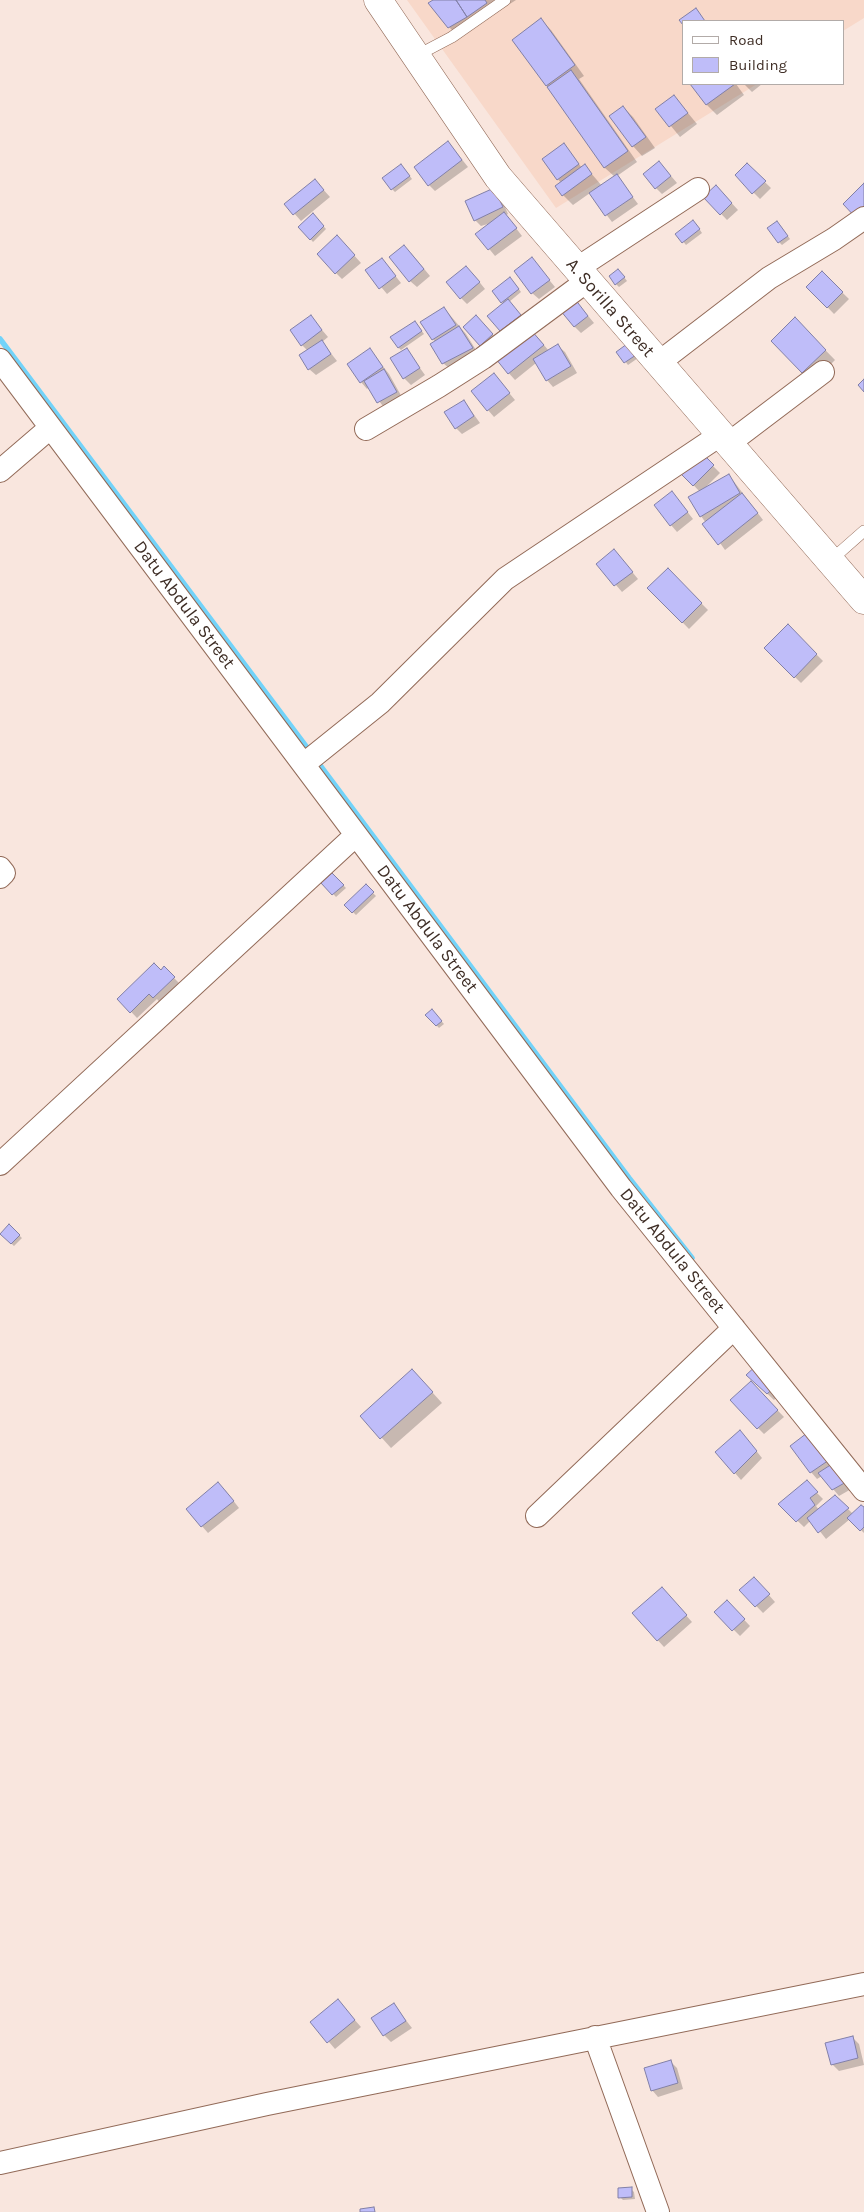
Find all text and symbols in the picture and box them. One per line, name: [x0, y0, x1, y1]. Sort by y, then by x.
legend: [682, 20, 844, 85]
text: Road: [729, 31, 764, 49]
text: Building: [729, 56, 787, 74]
street label: A. Sorilla Street: [561, 254, 659, 362]
street label: Datu Abdula Street: [129, 537, 239, 673]
street label: Datu Abdula Street: [372, 861, 482, 997]
street label: Datu Abdula Street: [615, 1184, 729, 1318]

